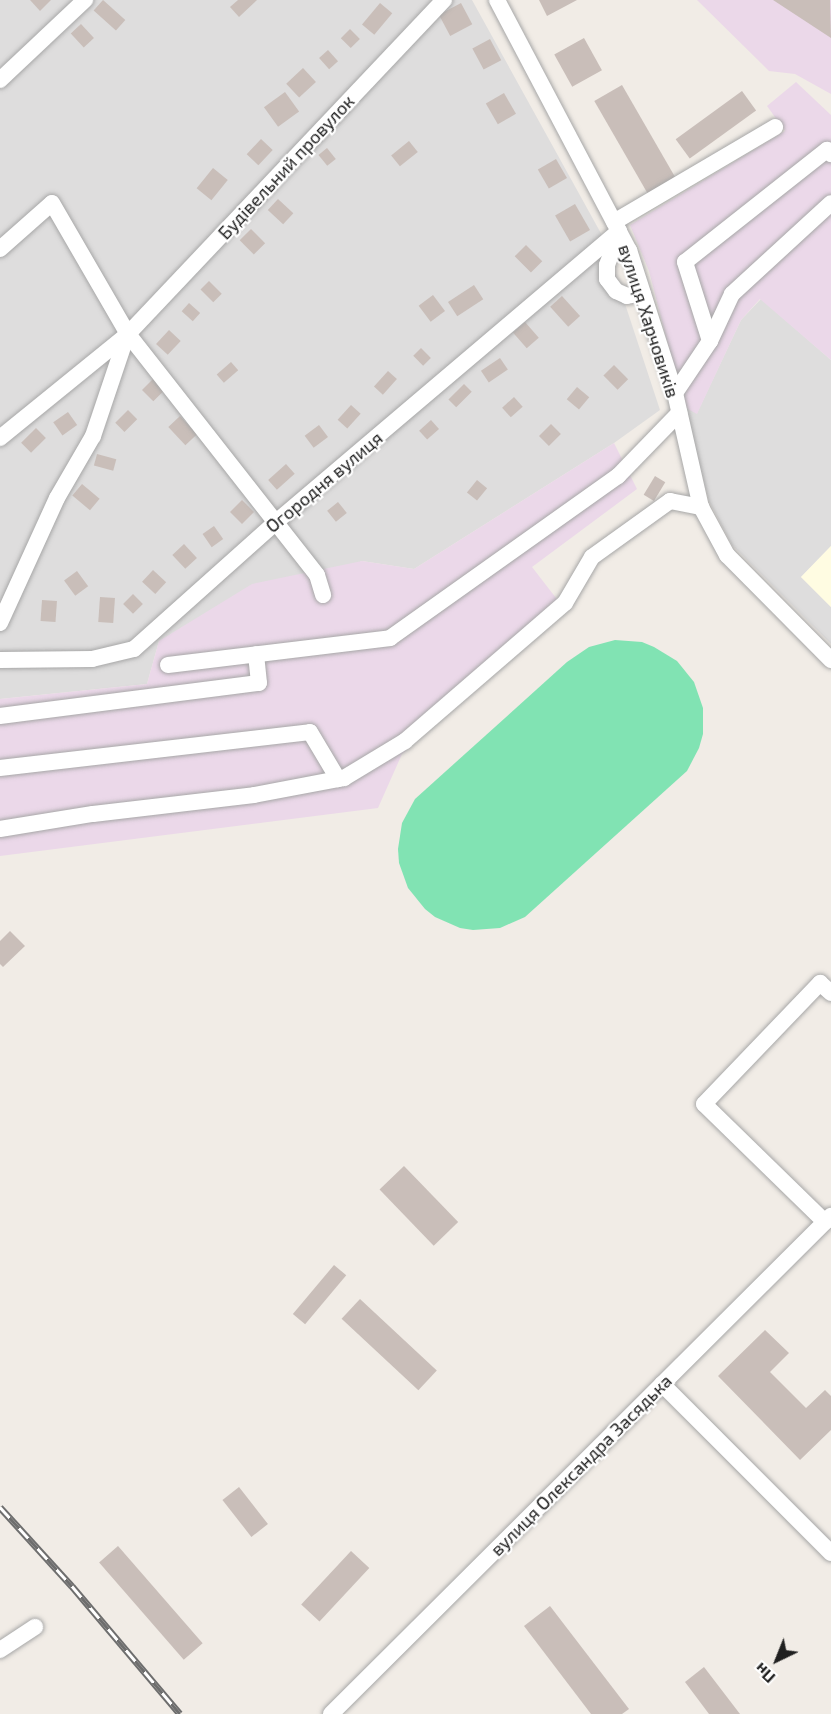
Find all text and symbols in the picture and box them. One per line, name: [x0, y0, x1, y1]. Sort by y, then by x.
street label: Будівельний провулок: [214, 90, 358, 244]
street label: вулиця Харчовиків: [614, 242, 684, 400]
street label: Огородня вулиця: [261, 427, 387, 537]
street label: вулиця Олександра Засядька: [486, 1370, 676, 1560]
north arrow: [747, 1630, 807, 1690]
text: Пн: [750, 1659, 778, 1688]

